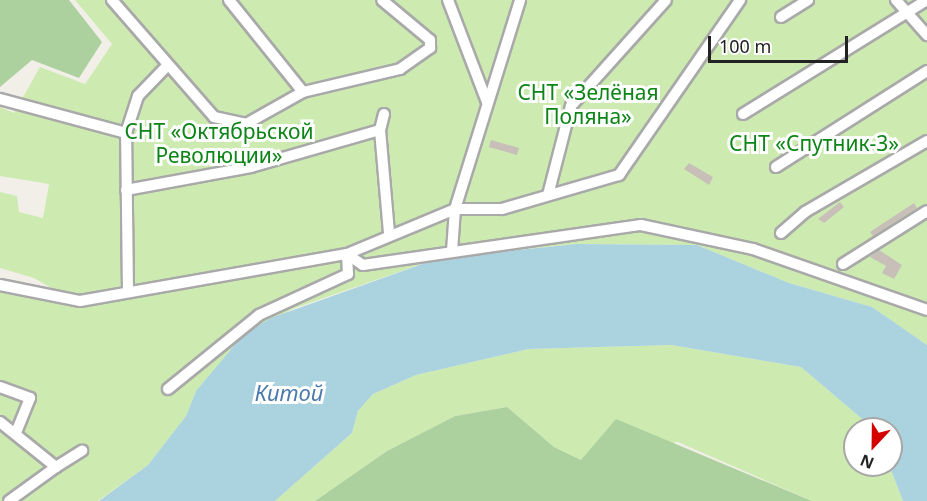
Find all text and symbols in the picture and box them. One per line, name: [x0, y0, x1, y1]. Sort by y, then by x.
scale bar: [711, 24, 850, 62]
text: 100 m: [719, 34, 771, 58]
park label: СНТ «Зелёная Поляна»: [517, 79, 659, 129]
park label: СНТ «Октябрьской Революции»: [124, 118, 314, 168]
park label: СНТ «Спутник-3»: [729, 130, 899, 156]
water label: Китой: [255, 380, 323, 406]
north arrow: [843, 417, 903, 477]
text: N: [857, 449, 877, 474]

